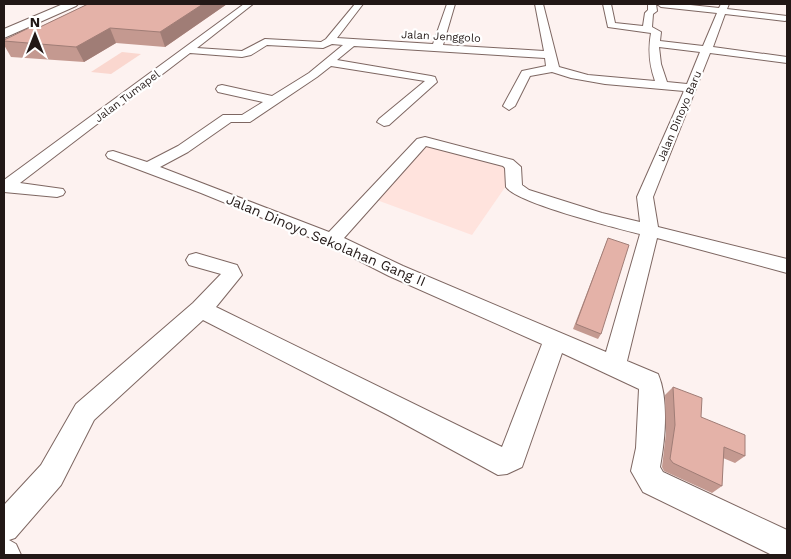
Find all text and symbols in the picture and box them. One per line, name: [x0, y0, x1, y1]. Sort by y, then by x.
north arrow: [10, 10, 60, 60]
text: N: [30, 14, 40, 30]
street label: Jalan Jenggolo: [401, 28, 481, 45]
street label: Jalan Tumapel: [92, 67, 163, 125]
street label: Jalan Dinoyo Baru: [654, 69, 704, 163]
street label: Jalan Dinoyo Sekolahan Gang II: [224, 191, 428, 289]

